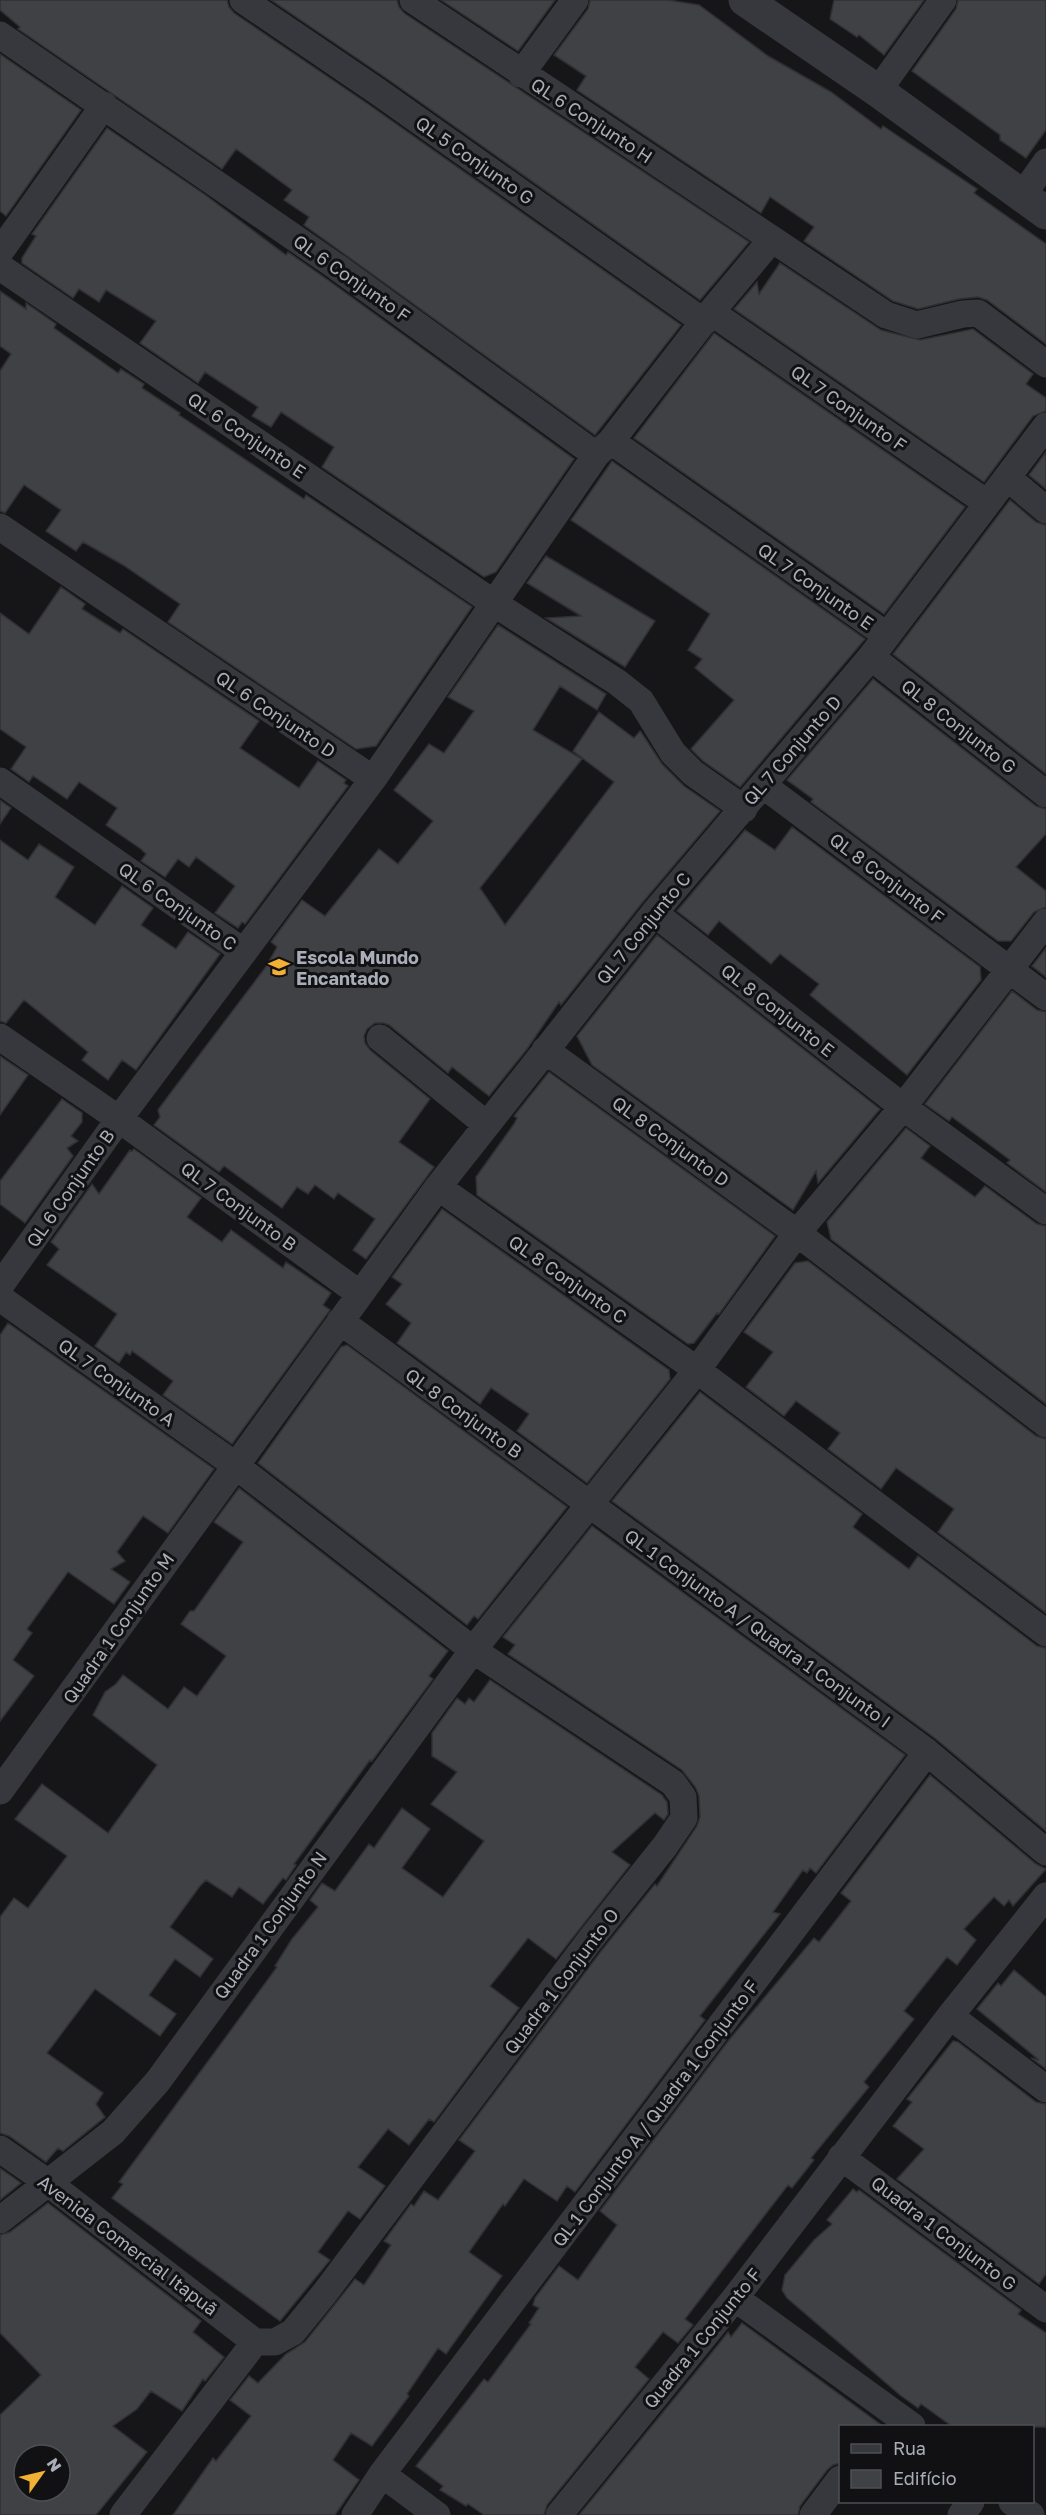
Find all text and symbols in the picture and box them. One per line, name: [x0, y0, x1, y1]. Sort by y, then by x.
street label: QL 6 Conjunto H: [527, 73, 657, 167]
street label: QL 5 Conjunto G: [412, 111, 538, 209]
street label: QL 6 Conjunto F: [289, 230, 415, 326]
street label: QL 7 Conjunto F: [787, 360, 911, 456]
street label: QL 6 Conjunto E: [184, 387, 310, 483]
street label: QL 7 Conjunto E: [754, 538, 878, 634]
street label: QL 6 Conjunto D: [212, 666, 340, 762]
street label: QL 8 Conjunto G: [897, 674, 1021, 778]
street label: QL 7 Conjunto D: [738, 691, 846, 809]
street label: QL 8 Conjunto F: [825, 828, 949, 928]
street label: QL 6 Conjunto C: [115, 857, 241, 955]
street label: QL 7 Conjunto C: [591, 868, 695, 988]
place label: Escola Mundo Encantado: [296, 946, 419, 989]
school or university icon: Escola Mundo Encantado: [267, 955, 291, 979]
street label: QL 8 Conjunto E: [717, 959, 839, 1061]
street label: QL 8 Conjunto D: [608, 1091, 734, 1191]
street label: QL 6 Conjunto B: [21, 1125, 119, 1251]
street label: QL 7 Conjunto B: [177, 1157, 301, 1255]
street label: QL 8 Conjunto C: [505, 1230, 631, 1328]
street label: QL 7 Conjunto A: [54, 1334, 180, 1430]
street label: QL 8 Conjunto B: [401, 1363, 527, 1463]
street label: QL 1 Conjunto A / Quadra 1 Conjunto I: [621, 1524, 895, 1732]
street label: Quadra 1 Conjunto M: [58, 1548, 178, 1708]
street label: Quadra 1 Conjunto N: [209, 1847, 331, 2003]
street label: Quadra 1 Conjunto O: [499, 1904, 623, 2058]
street label: QL 1 Conjunto A / Quadra 1 Conjunto F: [547, 1975, 763, 2251]
street label: Avenida Comercial Itapuã: [34, 2170, 222, 2320]
street label: Quadra 1 Conjunto G: [867, 2171, 1021, 2295]
street label: Quadra 1 Conjunto F: [639, 2263, 765, 2413]
legend: [839, 2425, 1034, 2503]
text: Rua: [893, 2437, 926, 2459]
north arrow: [12, 2443, 72, 2503]
text: N: [43, 2454, 66, 2475]
text: Edifício: [893, 2467, 957, 2489]

